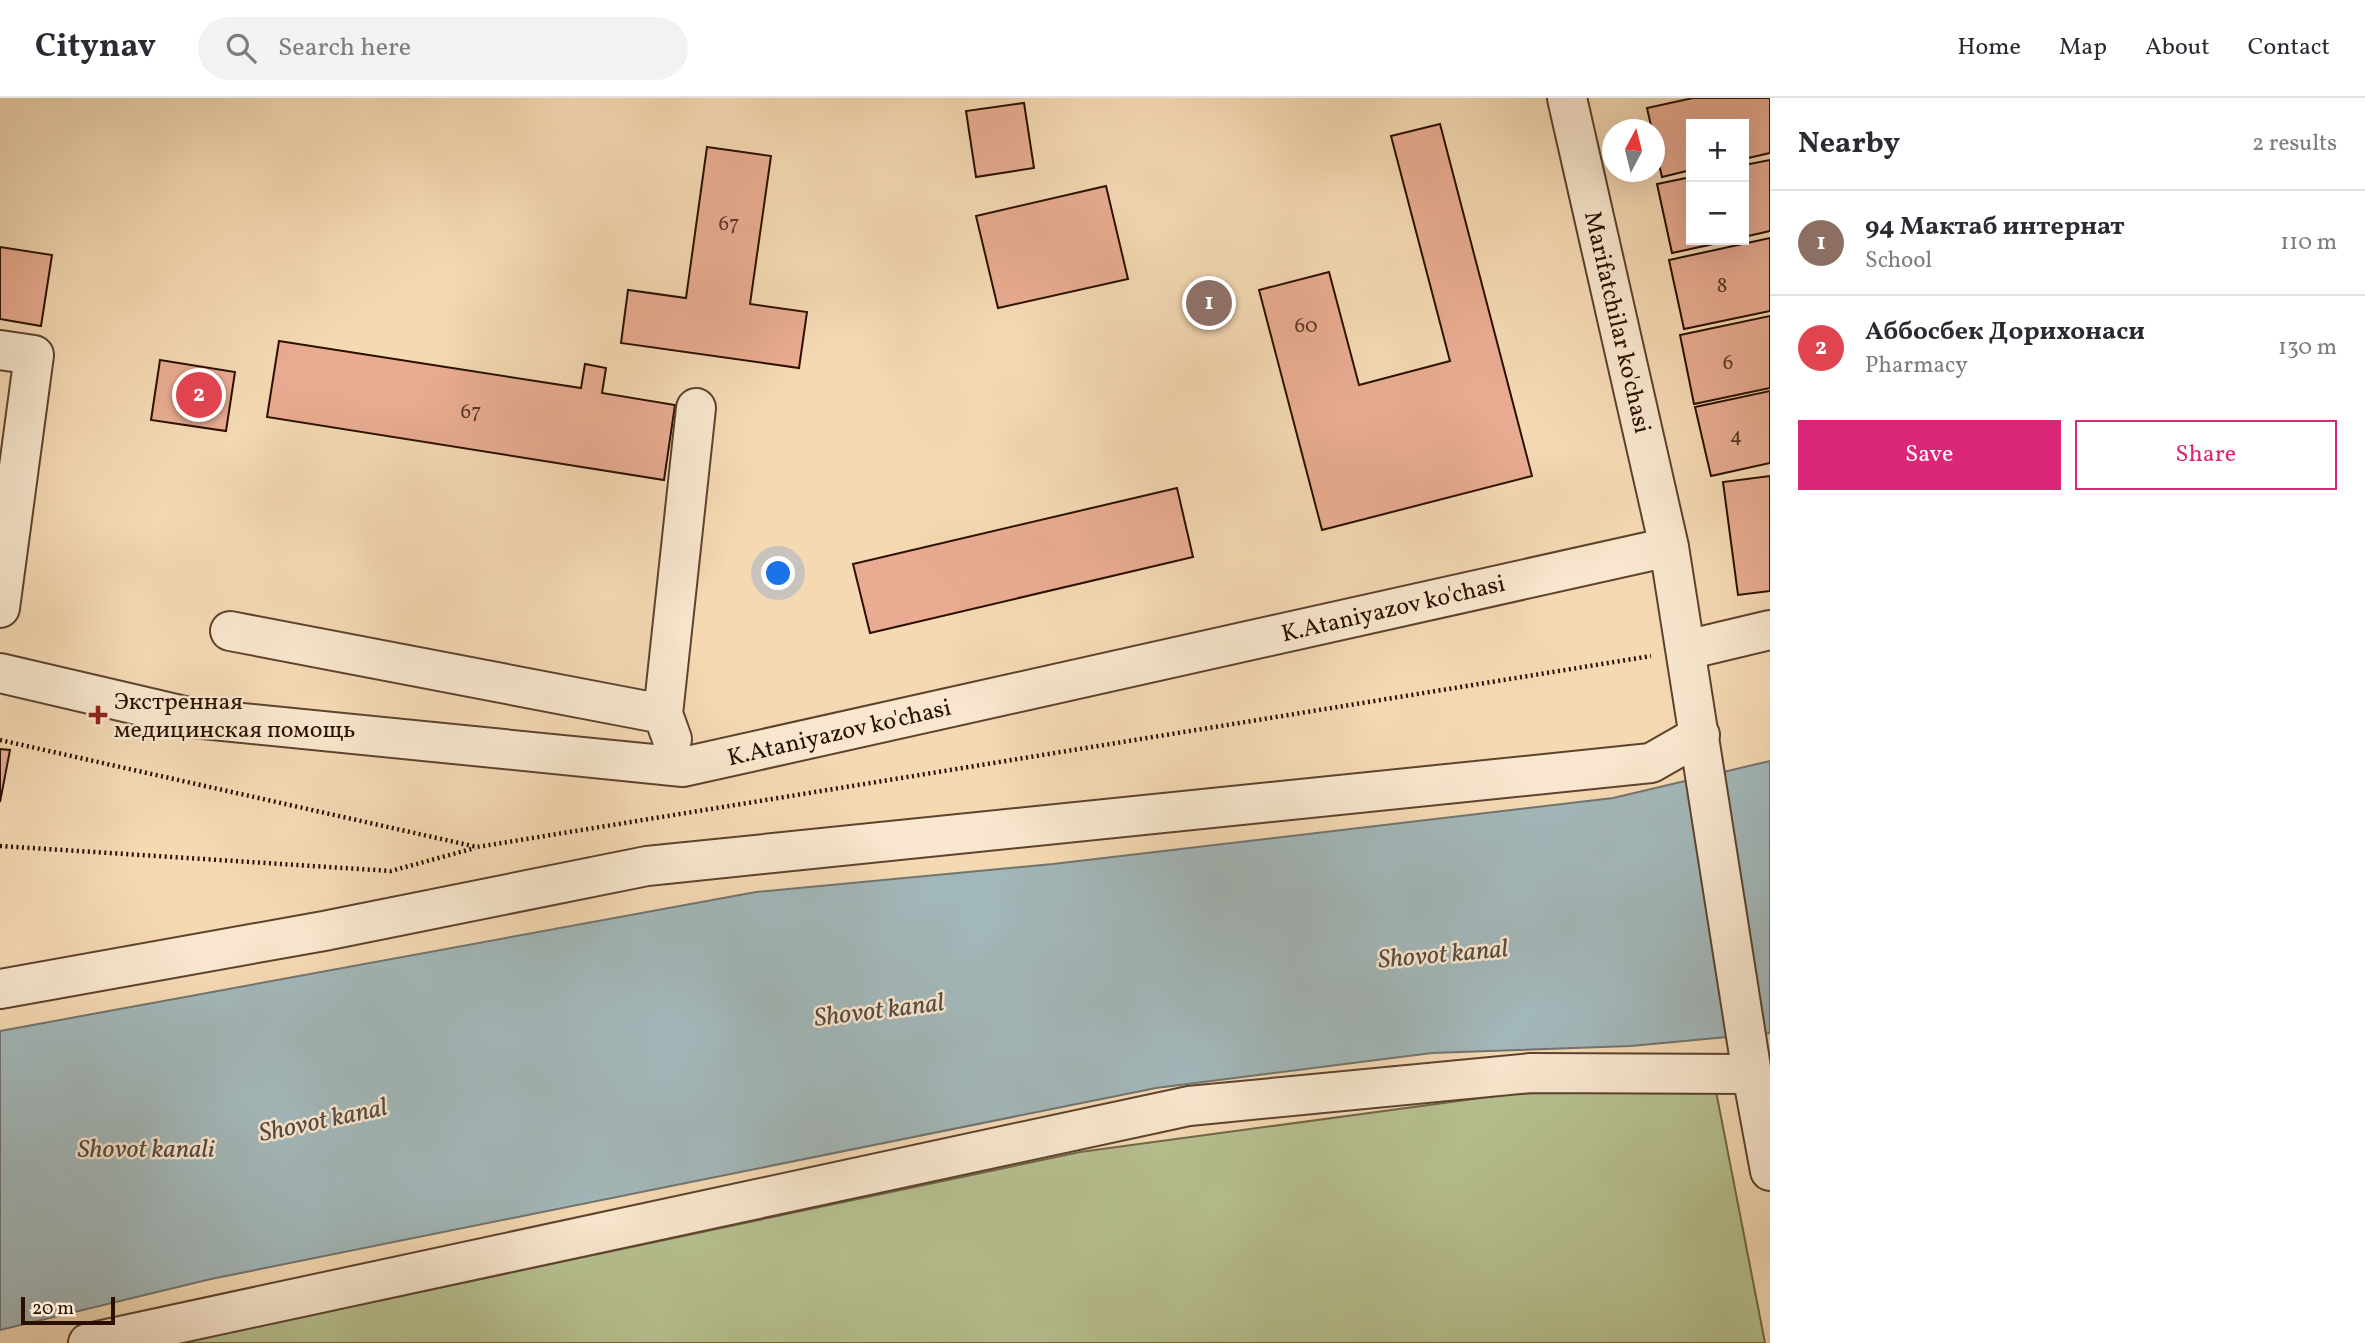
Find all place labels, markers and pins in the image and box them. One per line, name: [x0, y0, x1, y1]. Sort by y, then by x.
pin: 1: [1186, 277, 1232, 329]
pin: 2: [176, 369, 222, 421]
place label: Экстренная медицинская помощь: [114, 686, 355, 748]
marker: Экстренная медицинская помощь: [88, 705, 108, 725]

